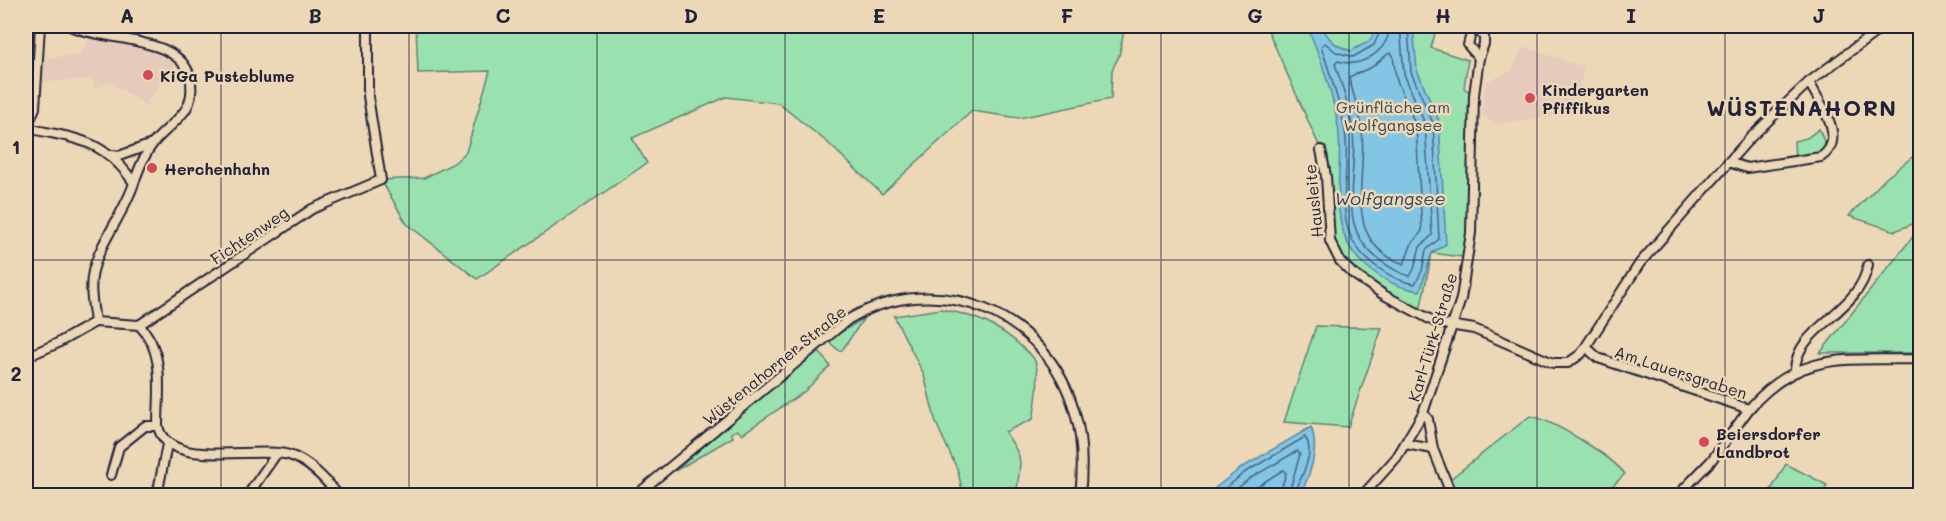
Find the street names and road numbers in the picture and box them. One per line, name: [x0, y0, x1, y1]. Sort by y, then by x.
street label: Hausleite: [1299, 163, 1327, 239]
street label: Fichtenweg: [206, 201, 292, 269]
street label: Karl-Türk-Straße: [1402, 270, 1462, 404]
street label: Wüstenahorner Straße: [698, 301, 850, 429]
street label: Am Lauersgraben: [1612, 341, 1750, 403]

